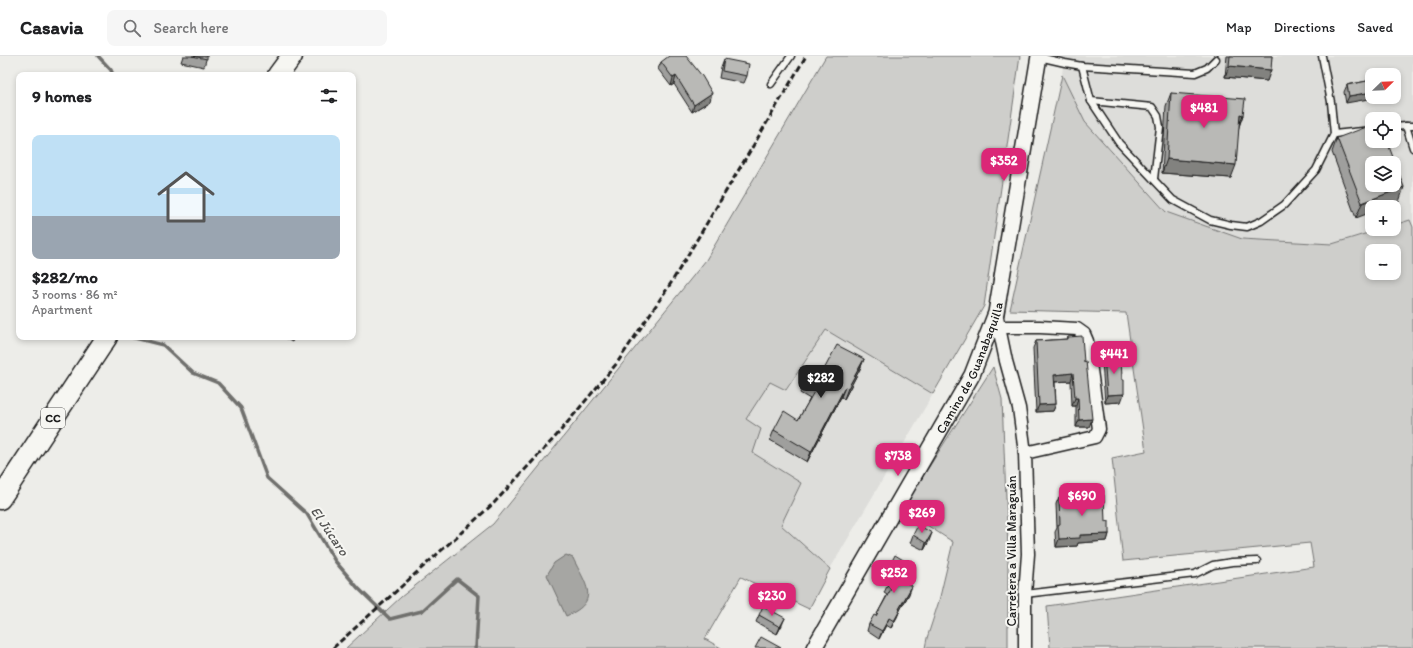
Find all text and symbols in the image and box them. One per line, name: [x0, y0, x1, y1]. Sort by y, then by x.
search box: [107, 10, 387, 46]
text: Casavia: [20, 16, 83, 39]
icon: search: [121, 17, 143, 39]
text: Search here: [153, 19, 229, 37]
text: Map: [1226, 19, 1252, 36]
text: Directions: [1274, 19, 1335, 36]
text: Saved: [1357, 19, 1393, 36]
north arrow: [1365, 68, 1401, 104]
map controls: [1365, 68, 1401, 280]
icon: filters: [318, 85, 340, 107]
text: 9 homes: [32, 86, 92, 106]
pin: $481: [1180, 95, 1228, 129]
text: $481: [1190, 100, 1218, 115]
button: locate: [1365, 112, 1401, 148]
pin: $352: [980, 148, 1028, 182]
text: $352: [990, 153, 1018, 168]
button: layers: [1365, 156, 1401, 192]
icon: home: [150, 161, 222, 233]
button: +: [1365, 200, 1401, 236]
button: −: [1365, 244, 1401, 280]
text: $282/mo: [32, 267, 98, 287]
text: 3 rooms · 86 m²: [32, 287, 118, 302]
street label: Camino de Guanabaquilla: [933, 301, 1006, 436]
text: Apartment: [32, 302, 93, 317]
pin: $441: [1090, 341, 1138, 375]
text: $441: [1100, 346, 1128, 361]
pin: $282: [797, 365, 845, 399]
text: $282: [807, 370, 835, 385]
road number: CC: [41, 408, 65, 428]
pin: $738: [874, 443, 922, 477]
text: $738: [884, 448, 912, 463]
street label: Carretera a Villa Maraguán: [1004, 475, 1019, 627]
pin: $690: [1058, 483, 1106, 517]
text: $690: [1068, 488, 1096, 503]
pin: $269: [898, 500, 946, 534]
water label: El Júcaro: [307, 503, 353, 560]
text: $269: [908, 505, 936, 520]
pin: $252: [870, 560, 918, 594]
text: $252: [880, 565, 908, 580]
pin: $230: [748, 583, 796, 617]
text: $230: [758, 588, 786, 603]

